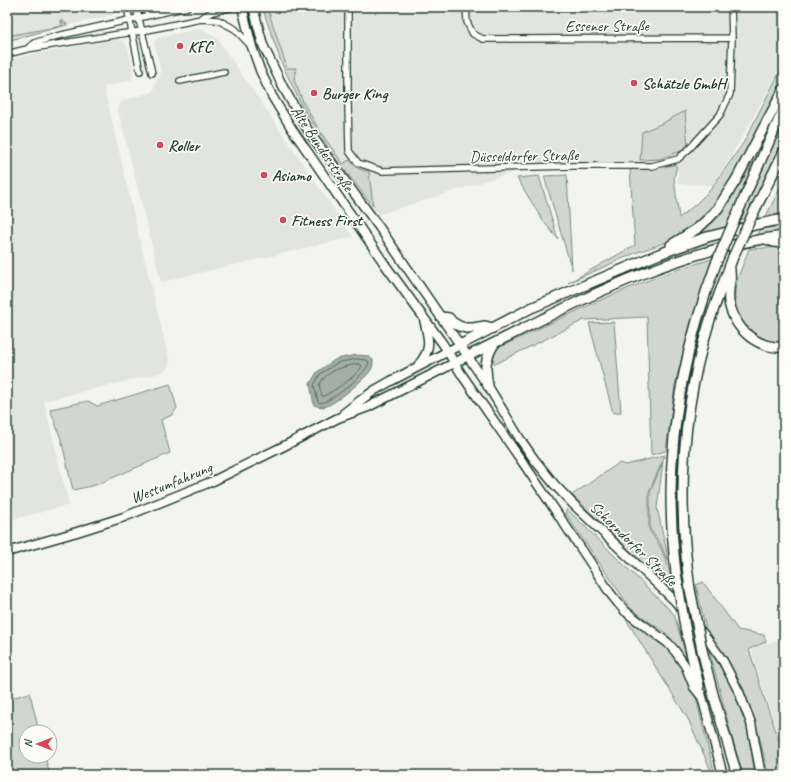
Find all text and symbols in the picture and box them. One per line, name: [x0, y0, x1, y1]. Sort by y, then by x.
street label: Essener Straße: [565, 16, 651, 36]
place label: KFC: [188, 37, 214, 57]
marker: KFC: [175, 41, 185, 51]
place label: Schätzle GmbH: [642, 74, 728, 94]
marker: Schätzle GmbH: [629, 78, 639, 88]
place label: Burger King: [322, 84, 389, 104]
marker: Burger King: [309, 88, 319, 98]
street label: Alte Bundesstraße: [286, 102, 359, 196]
place label: Roller: [168, 136, 201, 156]
marker: Roller: [155, 140, 165, 150]
street label: Düsseldorfer Straße: [470, 145, 580, 167]
place label: Asiamo: [272, 166, 312, 186]
marker: Asiamo: [259, 170, 269, 180]
place label: Fitness First: [291, 211, 364, 231]
marker: Fitness First: [278, 215, 288, 225]
street label: Westumfahrung: [128, 457, 216, 508]
street label: Schorndorfer Straße: [586, 497, 682, 592]
north arrow: [18, 724, 58, 764]
text: N: [21, 738, 35, 747]

